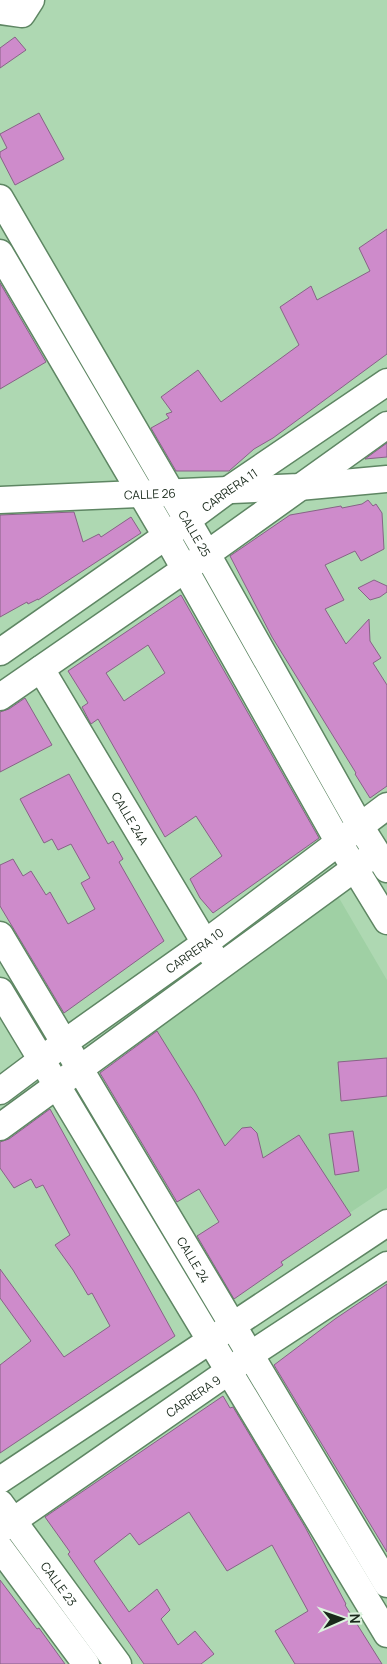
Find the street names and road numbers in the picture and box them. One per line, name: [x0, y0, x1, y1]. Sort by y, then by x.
street label: CARRERA 11: [198, 464, 261, 515]
street label: CALLE 26: [124, 484, 176, 503]
street label: CALLE 25: [175, 507, 215, 560]
street label: CALLE 24A: [108, 789, 153, 848]
street label: CARRERA 10: [162, 924, 227, 977]
street label: CALLE 24: [173, 1233, 214, 1286]
street label: CARRERA 9: [162, 1371, 224, 1421]
street label: CALLE 23: [37, 1558, 81, 1609]

